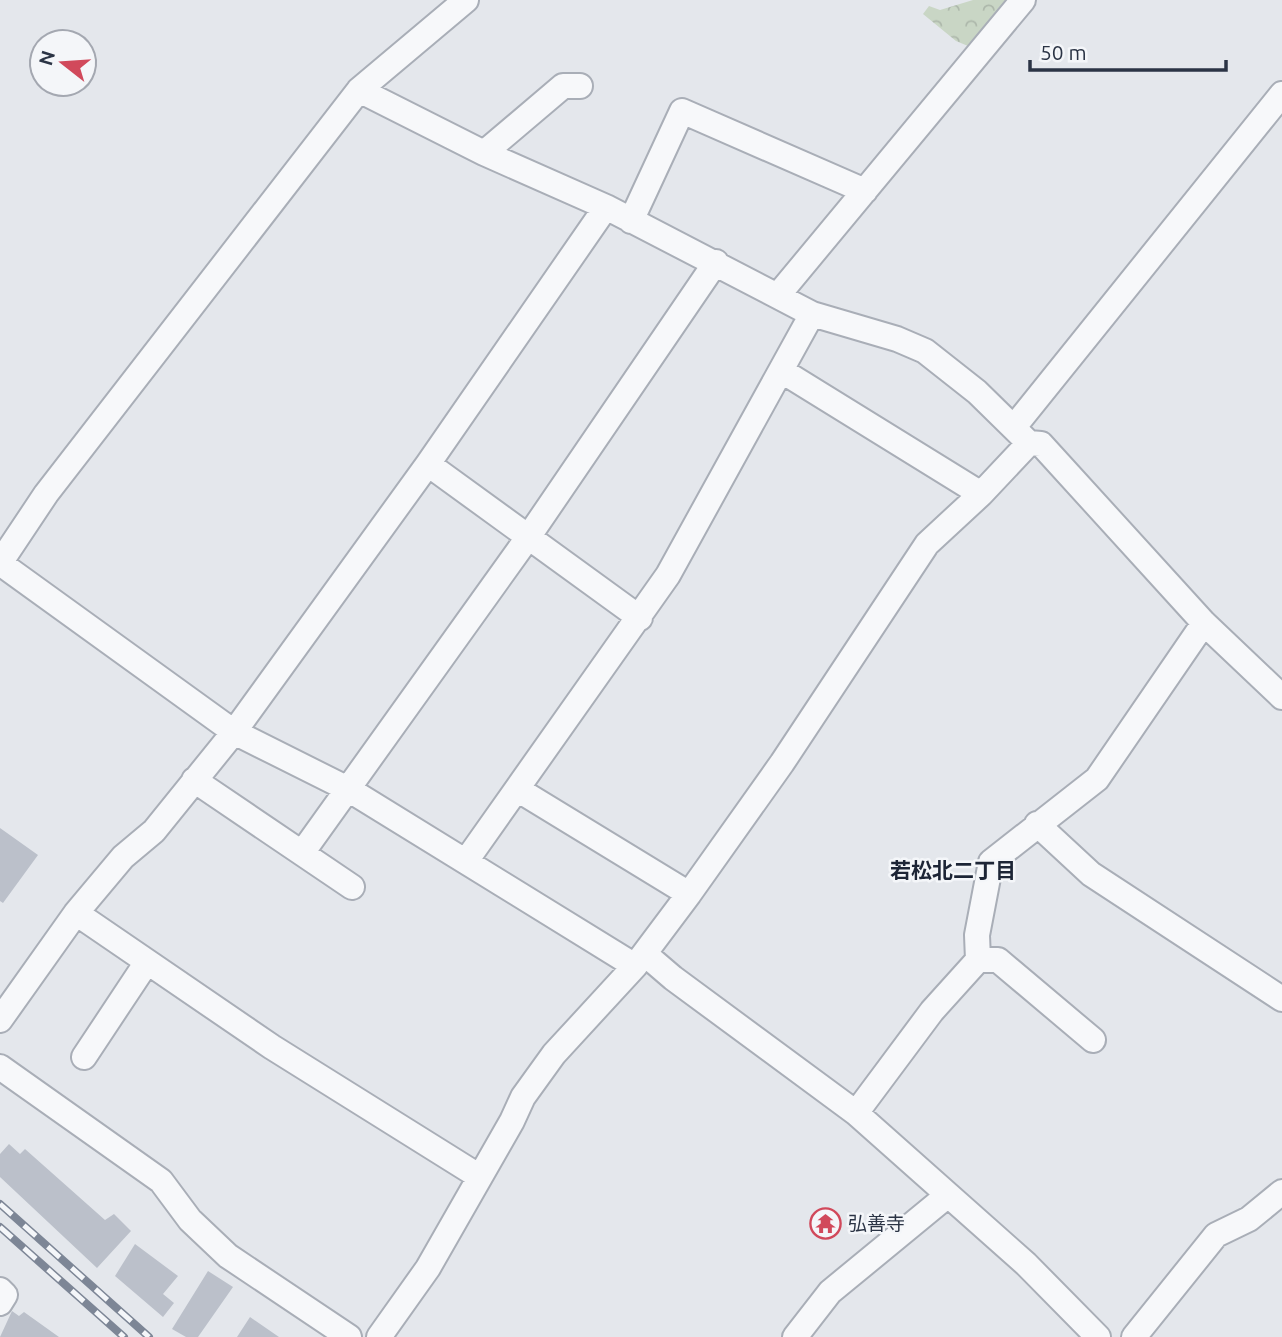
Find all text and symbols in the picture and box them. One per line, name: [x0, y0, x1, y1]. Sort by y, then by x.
north arrow: [28, 28, 98, 98]
scale bar: [1030, 28, 1226, 72]
text: 50 m: [1040, 40, 1087, 64]
text: N: [34, 48, 59, 68]
district label: 若松北二丁目: [890, 858, 1016, 882]
temple icon: 弘善寺: [808, 1206, 842, 1240]
place label: 弘善寺: [848, 1212, 905, 1234]

